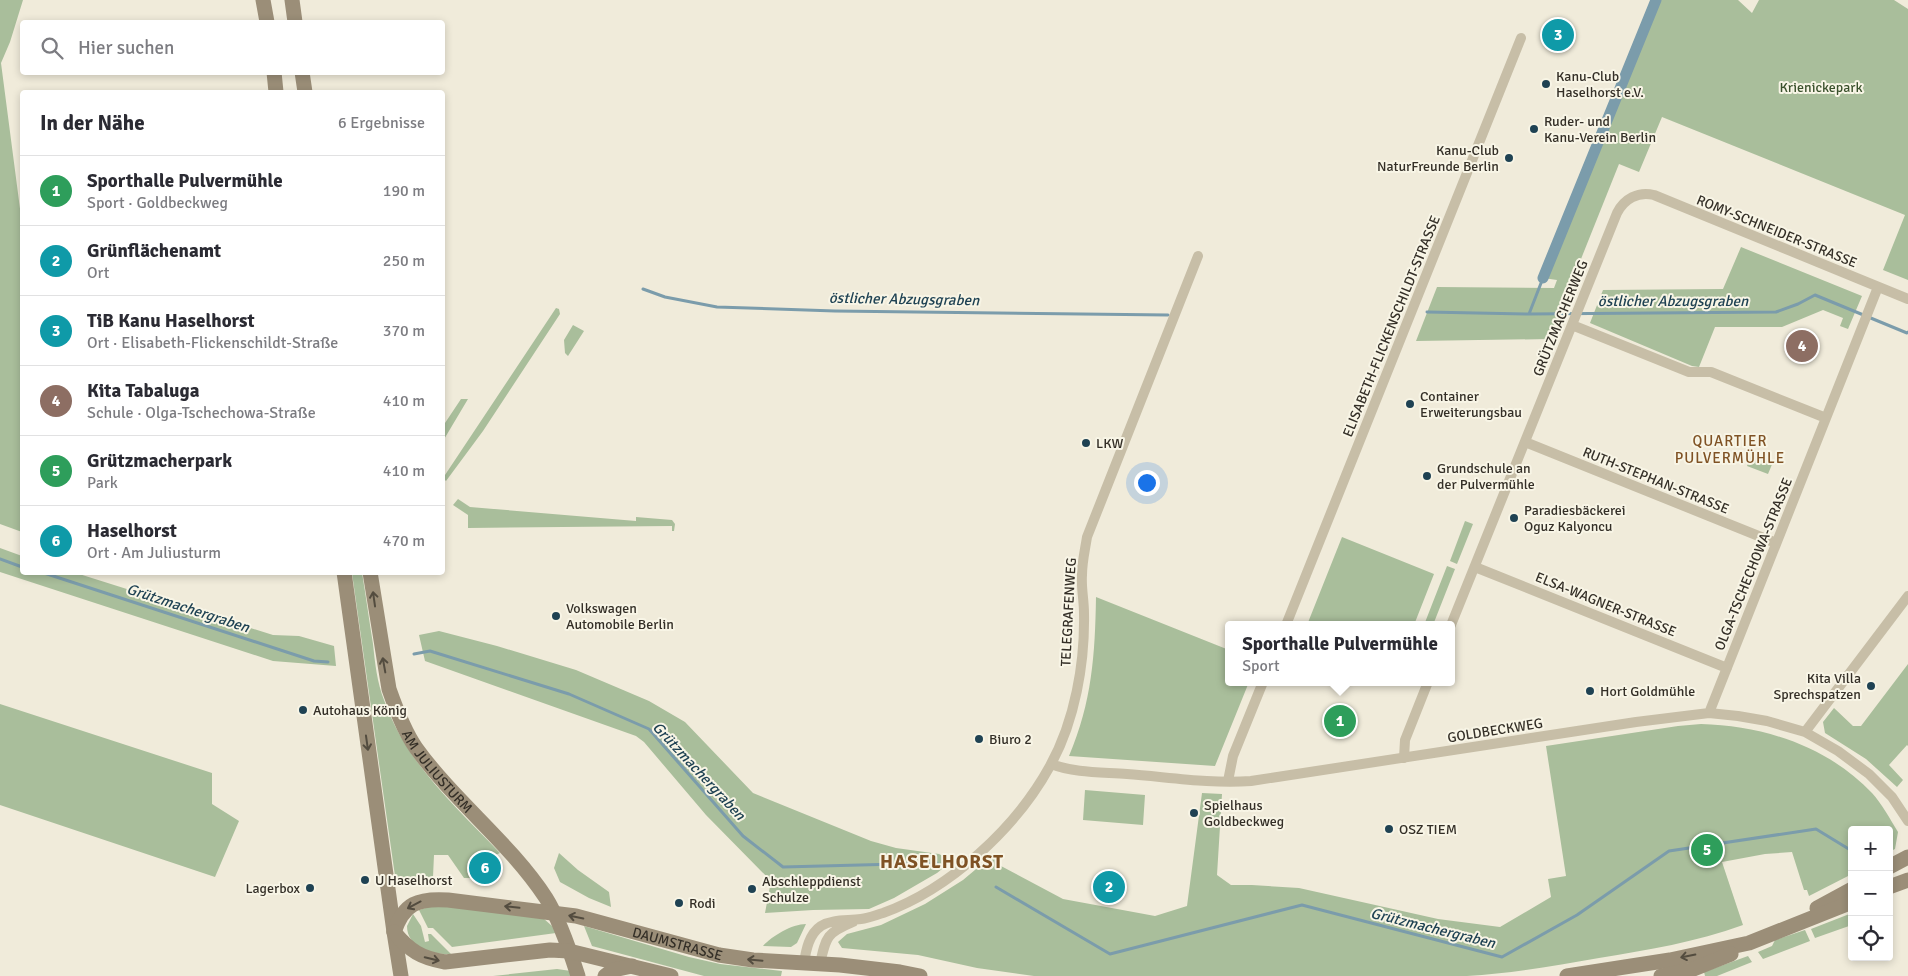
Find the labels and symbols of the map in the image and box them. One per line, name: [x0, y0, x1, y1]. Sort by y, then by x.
pin: 3: [1542, 16, 1574, 54]
place label: Kanu-Club Haselhorst e.V.: [1556, 68, 1644, 101]
marker: Kanu-Club Haselhorst e.V.: [1540, 78, 1552, 90]
park label: Krienickepark: [1779, 79, 1863, 96]
place label: Ruder- und Kanu-Verein Berlin: [1544, 113, 1656, 146]
marker: Ruder- und Kanu-Verein Berlin: [1528, 123, 1540, 135]
place label: Kanu-Club NaturFreunde Berlin: [1377, 142, 1499, 175]
marker: Kanu-Club NaturFreunde Berlin: [1503, 152, 1515, 164]
street label: ROMY-SCHNEIDER-STRASSE: [1694, 191, 1860, 272]
street label: ELISABETH-FLICKENSCHILDT-STRASSE: [1339, 213, 1444, 439]
street label: GRÜTZMACHERWEG: [1529, 258, 1592, 379]
water label: östlicher Abzugsgraben: [829, 289, 980, 309]
water label: östlicher Abzugsgraben: [1598, 292, 1749, 310]
pin: 4: [1786, 327, 1818, 365]
place label: Container Erweiterungsbau: [1420, 388, 1522, 421]
marker: Container Erweiterungsbau: [1404, 398, 1416, 410]
district label: QUARTIER PULVERMÜHLE: [1675, 432, 1785, 467]
place label: LKW: [1096, 435, 1124, 452]
marker: LKW: [1080, 437, 1092, 449]
street label: RUTH-STEPHAN-STRASSE: [1580, 443, 1731, 518]
place label: Grundschule an der Pulvermühle: [1437, 460, 1535, 493]
your location: [1134, 470, 1160, 496]
marker: Grundschule an der Pulvermühle: [1421, 470, 1433, 482]
street label: OLGA-TSCHECHOWA-STRASSE: [1711, 475, 1796, 653]
place label: Paradiesbäckerei Oguz Kalyoncu: [1524, 502, 1626, 535]
marker: Paradiesbäckerei Oguz Kalyoncu: [1508, 512, 1520, 524]
street label: TELEGRAFENWEG: [1057, 557, 1080, 667]
street label: ELSA-WAGNER-STRASSE: [1533, 568, 1679, 641]
water label: Grützmachergraben: [124, 580, 252, 637]
one-way arrow: [369, 591, 379, 607]
place label: Volkswagen Automobile Berlin: [566, 600, 674, 633]
marker: Volkswagen Automobile Berlin: [550, 610, 562, 622]
one-way arrow: [379, 658, 389, 674]
place label: Kita Villa Sprechspatzen: [1773, 670, 1861, 703]
marker: Kita Villa Sprechspatzen: [1865, 680, 1877, 692]
place label: Hort Goldmühle: [1600, 683, 1695, 700]
marker: Hort Goldmühle: [1584, 685, 1596, 697]
place label: Autohaus König: [313, 702, 407, 719]
pin: 1: [1324, 702, 1356, 740]
marker: Autohaus König: [297, 704, 309, 716]
street label: GOLDBECKWEG: [1446, 715, 1544, 746]
water label: Grützmachergraben: [649, 718, 750, 824]
street label: AM JULIUSTURM: [398, 727, 476, 817]
place label: Biuro 2: [989, 731, 1032, 748]
marker: Biuro 2: [973, 733, 985, 745]
one-way arrow: [363, 735, 373, 751]
place label: Spielhaus Goldbeckweg: [1204, 797, 1284, 830]
marker: Spielhaus Goldbeckweg: [1188, 807, 1200, 819]
place label: OSZ TIEM: [1399, 821, 1457, 838]
marker: OSZ TIEM: [1383, 823, 1395, 835]
pin: 5: [1691, 831, 1723, 869]
pin: 6: [469, 849, 501, 887]
district label: HASELHORST: [880, 850, 1004, 874]
pin: 2: [1093, 868, 1125, 906]
place label: U Haselhorst: [375, 872, 452, 889]
place label: Abschleppdienst Schulze: [762, 873, 861, 906]
marker: U Haselhorst: [359, 874, 371, 886]
place label: Lagerbox: [245, 880, 301, 897]
marker: Lagerbox: [304, 882, 316, 894]
marker: Abschleppdienst Schulze: [746, 883, 758, 895]
place label: Rodi: [689, 895, 716, 912]
marker: Rodi: [673, 897, 685, 909]
one-way arrow: [407, 901, 422, 910]
one-way arrow: [504, 902, 520, 912]
water label: Grützmachergraben: [1369, 904, 1498, 952]
one-way arrow: [569, 912, 585, 921]
street label: DAUMSTRASSE: [630, 924, 724, 965]
one-way arrow: [1681, 952, 1697, 961]
one-way arrow: [424, 955, 440, 964]
one-way arrow: [747, 955, 763, 965]

